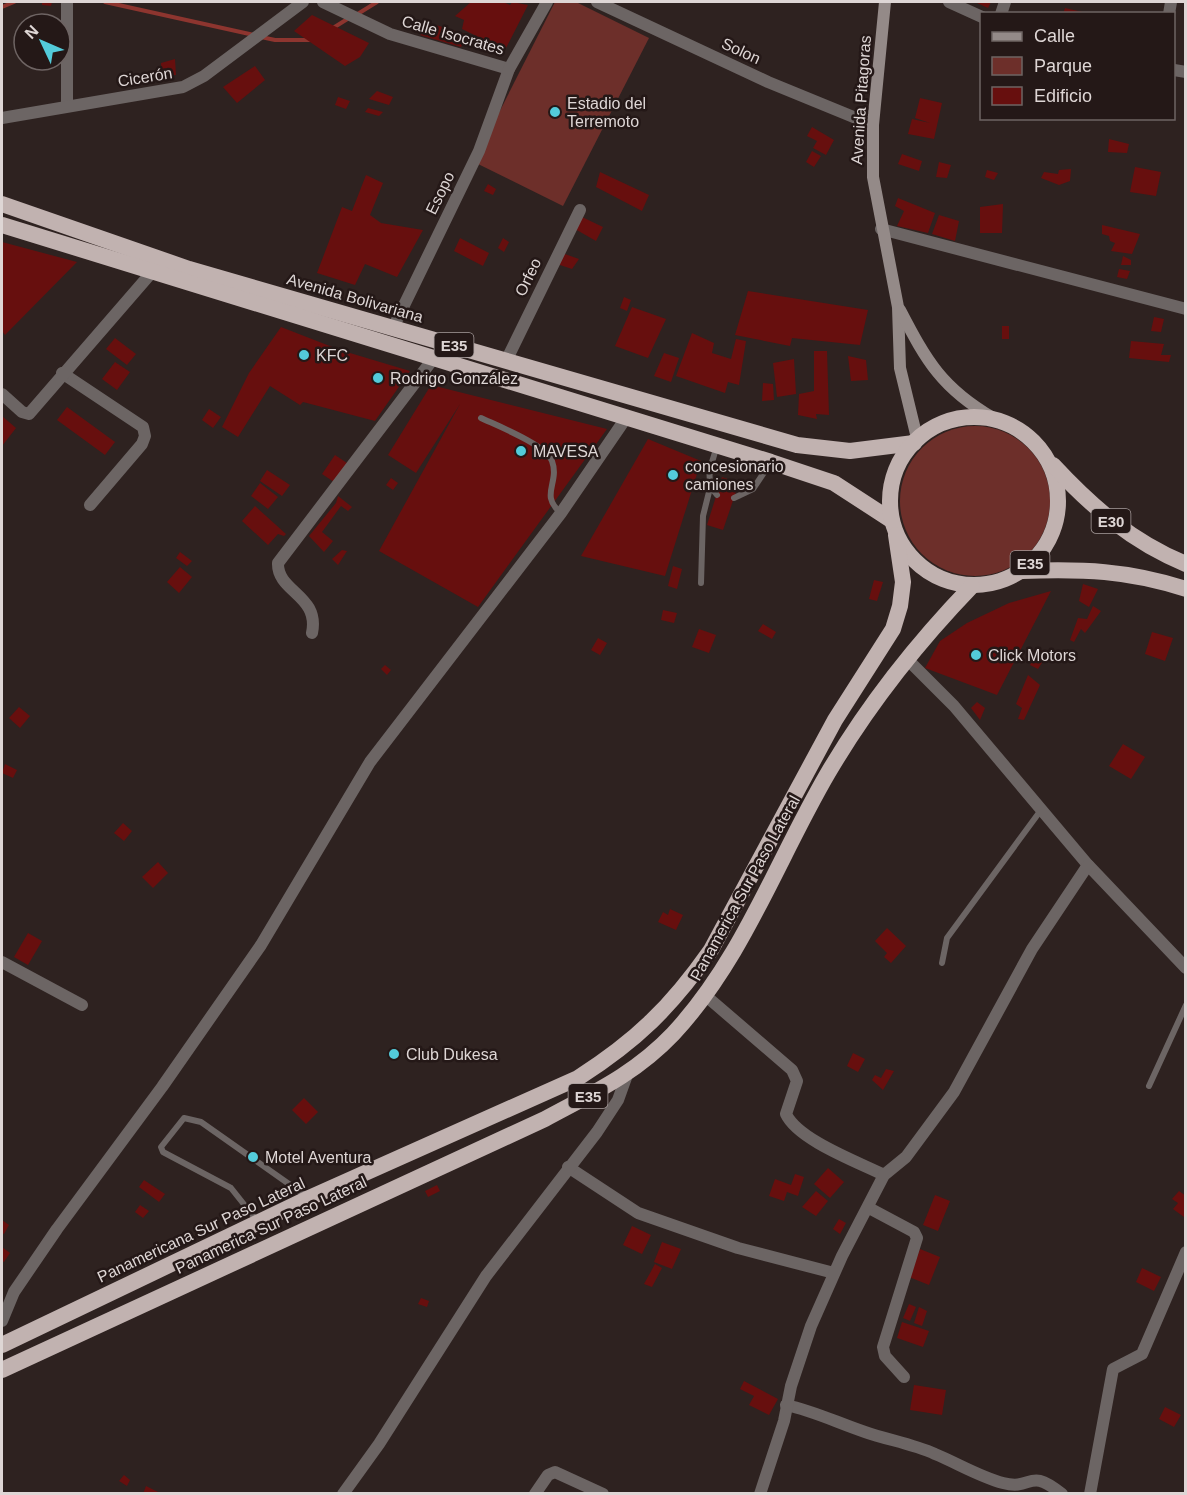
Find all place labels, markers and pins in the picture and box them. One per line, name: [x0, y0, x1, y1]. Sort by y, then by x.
place label: Estadio del Terremoto: [567, 95, 646, 130]
marker: Estadio del Terremoto: [548, 105, 562, 119]
place label: KFC: [316, 347, 348, 364]
marker: KFC: [297, 348, 311, 362]
place label: Rodrigo González: [390, 370, 518, 387]
marker: Rodrigo González: [371, 371, 385, 385]
place label: MAVESA: [533, 443, 599, 460]
marker: MAVESA: [514, 444, 528, 458]
place label: concesionario camiones: [685, 458, 784, 493]
marker: concesionario camiones: [666, 468, 680, 482]
place label: Click Motors: [988, 647, 1076, 664]
marker: Click Motors: [969, 648, 983, 662]
place label: Club Dukesa: [406, 1046, 498, 1063]
marker: Club Dukesa: [387, 1047, 401, 1061]
place label: Motel Aventura: [265, 1149, 372, 1166]
marker: Motel Aventura: [246, 1150, 260, 1164]

